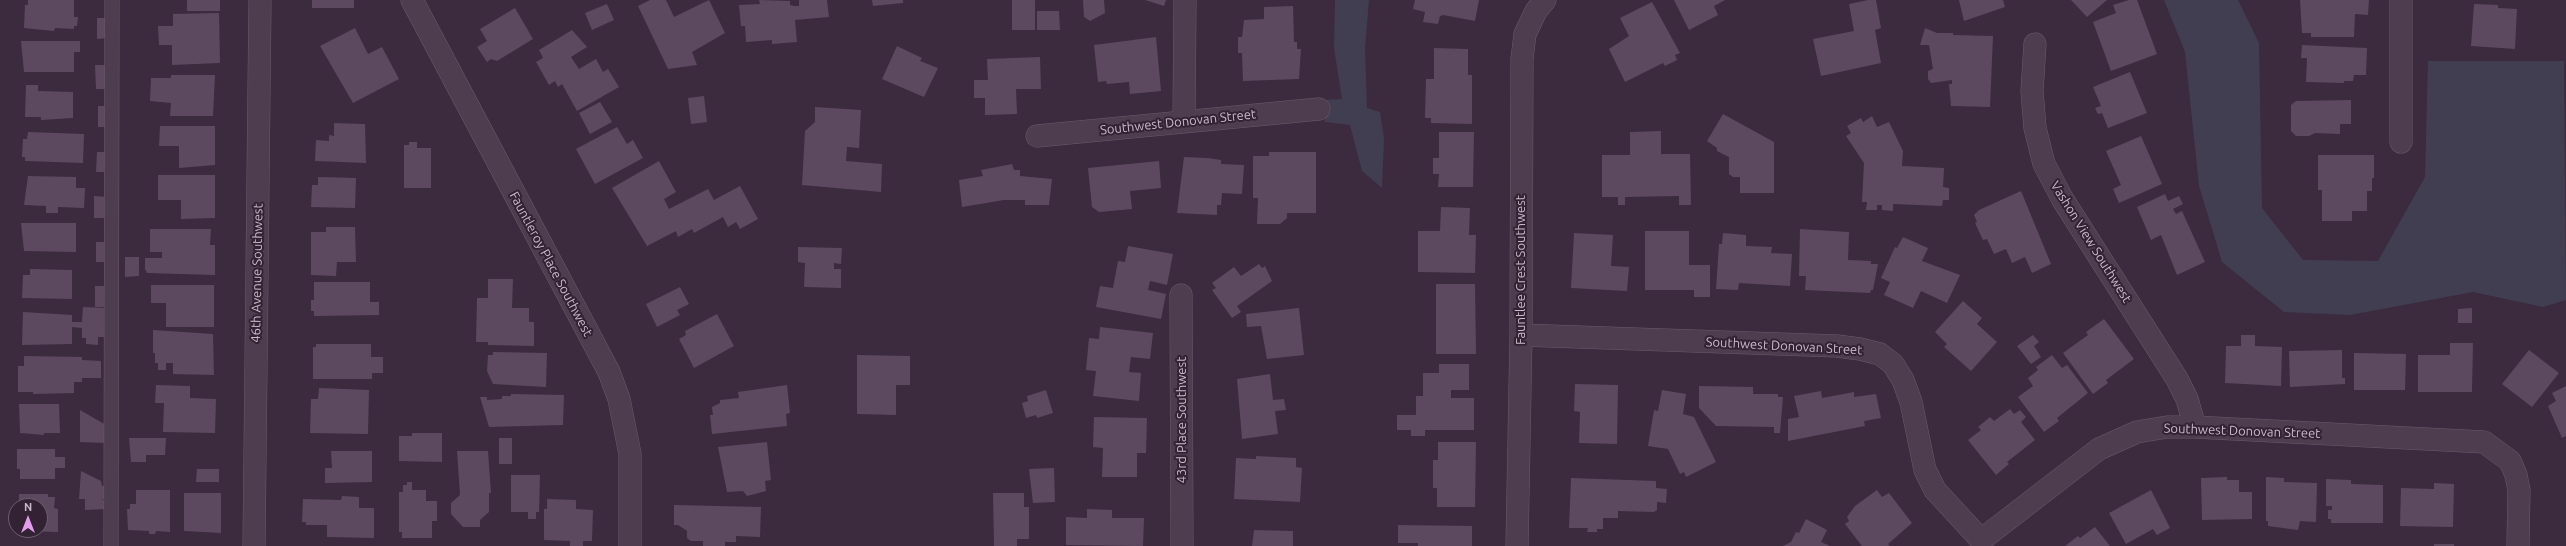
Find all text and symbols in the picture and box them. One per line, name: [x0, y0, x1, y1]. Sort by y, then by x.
street label: Southwest Donovan Street: [1099, 106, 1257, 138]
street label: Vashon View Southwest: [2047, 178, 2135, 306]
street label: Fauntleroy Place Southwest: [506, 189, 596, 339]
street label: Fauntlee Crest Southwest: [1513, 195, 1529, 345]
street label: 46th Avenue Southwest: [248, 203, 266, 343]
street label: Southwest Donovan Street: [1705, 334, 1863, 358]
street label: 43rd Place Southwest: [1174, 357, 1190, 483]
street label: Southwest Donovan Street: [2163, 420, 2321, 442]
north arrow: [8, 498, 48, 538]
text: N: [24, 501, 32, 513]

